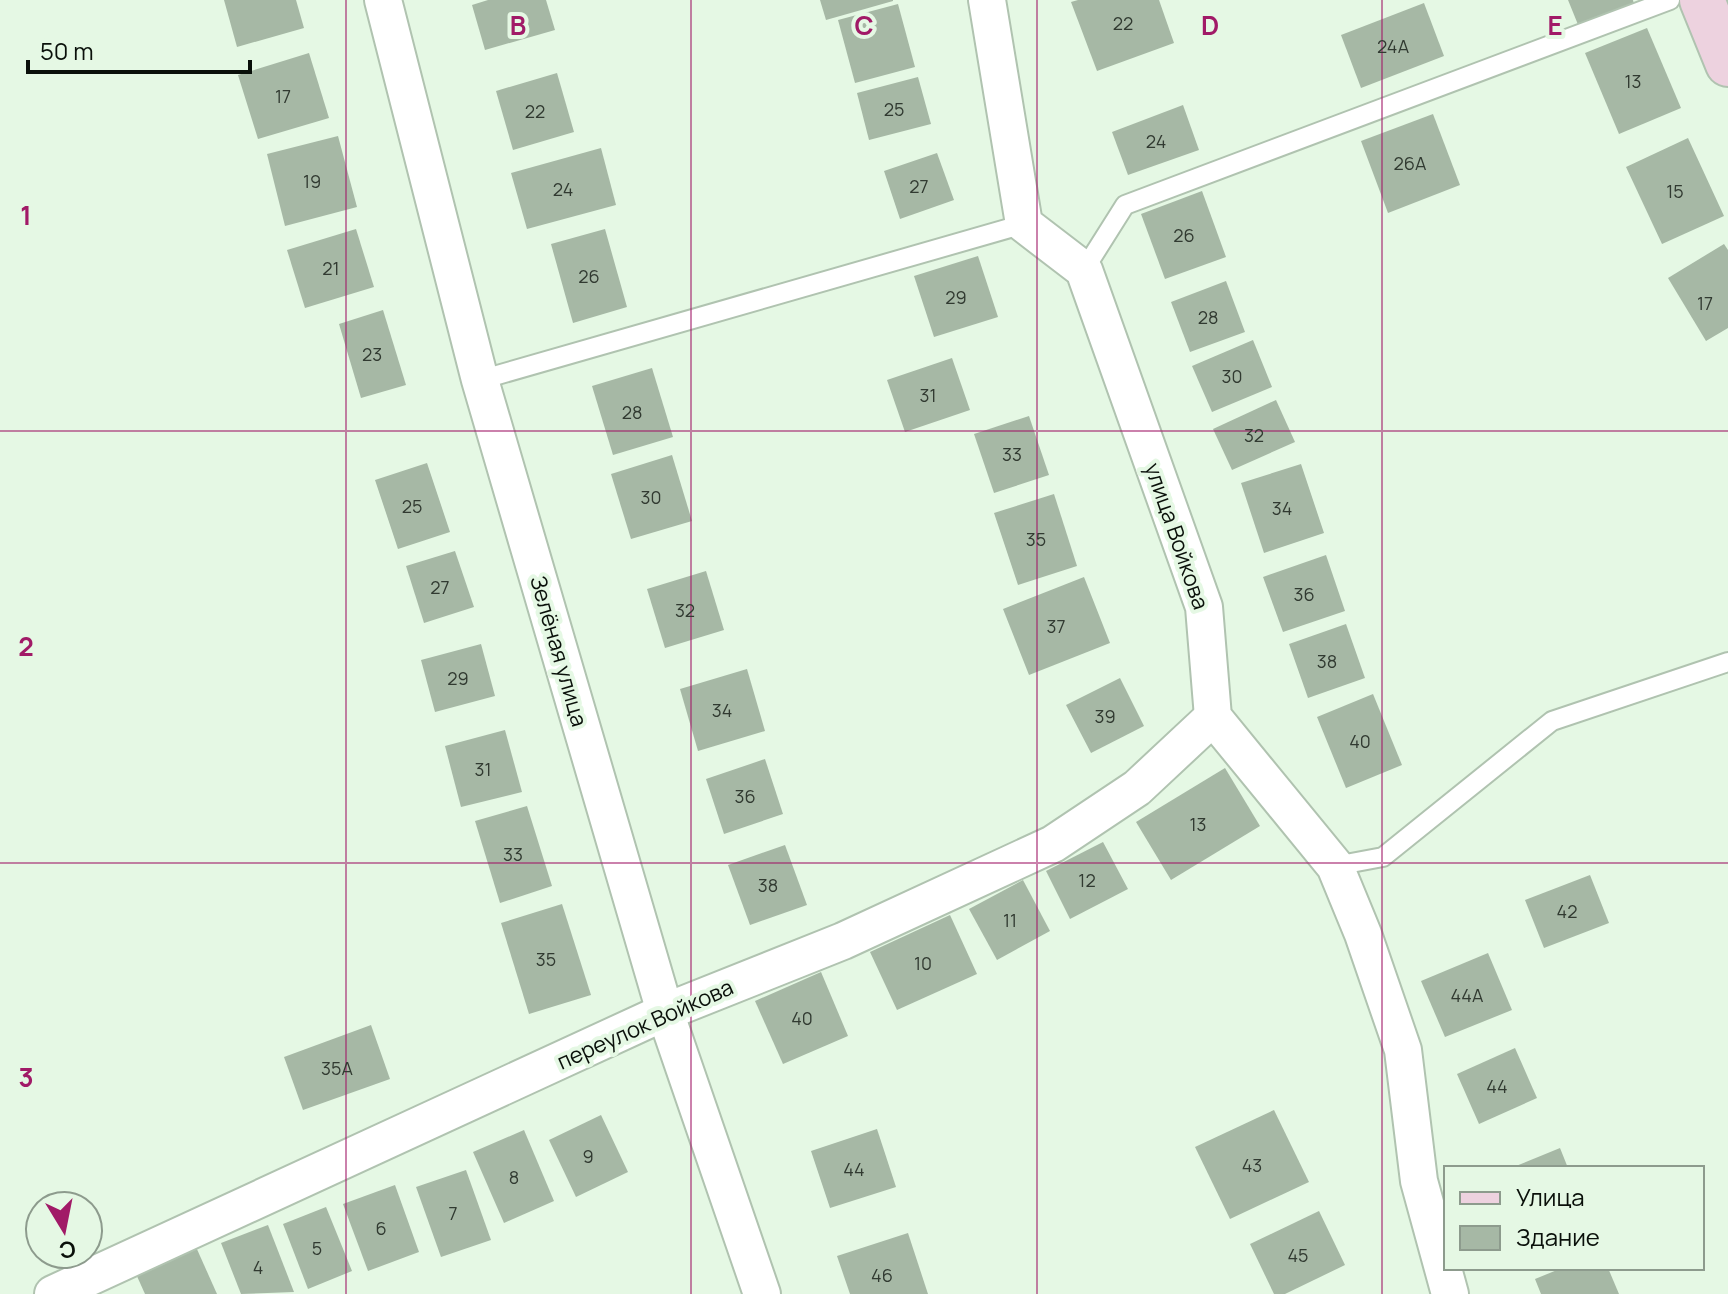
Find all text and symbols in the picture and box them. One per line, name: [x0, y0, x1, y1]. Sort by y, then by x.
text: B: [510, 7, 526, 43]
text: C: [854, 7, 874, 43]
text: D: [1201, 7, 1219, 43]
text: E: [1547, 7, 1563, 43]
house number: 22: [1113, 11, 1133, 35]
scale bar: [28, 24, 250, 74]
text: 50 m: [40, 34, 94, 67]
house number: 24А: [1377, 34, 1410, 58]
house number: 13: [1625, 69, 1641, 93]
house number: 17: [275, 84, 291, 108]
house number: 25: [884, 97, 904, 121]
house number: 22: [525, 99, 545, 123]
house number: 24: [1146, 129, 1166, 153]
house number: 26А: [1394, 151, 1427, 175]
house number: 19: [303, 169, 321, 193]
house number: 27: [909, 174, 929, 198]
house number: 24: [553, 177, 573, 201]
house number: 15: [1666, 179, 1684, 203]
text: 1: [20, 197, 32, 233]
house number: 26: [1173, 223, 1195, 247]
house number: 21: [322, 256, 340, 280]
house number: 26: [578, 264, 600, 288]
house number: 29: [945, 285, 967, 309]
house number: 17: [1697, 291, 1713, 315]
house number: 28: [1198, 305, 1218, 329]
house number: 23: [362, 342, 382, 366]
house number: 30: [1222, 364, 1242, 388]
house number: 31: [920, 383, 936, 407]
house number: 28: [622, 400, 642, 424]
house number: 32: [1244, 423, 1264, 447]
house number: 33: [1002, 442, 1022, 466]
street label: улица Войкова: [1138, 459, 1216, 613]
house number: 30: [641, 485, 661, 509]
house number: 25: [402, 494, 422, 518]
house number: 34: [1272, 496, 1292, 520]
house number: 35: [1026, 527, 1046, 551]
street label: Зелёная улица: [523, 572, 595, 730]
house number: 27: [430, 575, 450, 599]
house number: 36: [1293, 582, 1315, 606]
house number: 32: [675, 598, 695, 622]
house number: 37: [1047, 614, 1066, 638]
text: 2: [18, 628, 34, 664]
house number: 38: [1317, 649, 1337, 673]
house number: 29: [447, 666, 469, 690]
house number: 34: [712, 698, 732, 722]
house number: 39: [1094, 704, 1116, 728]
house number: 40: [1349, 729, 1371, 753]
house number: 31: [475, 757, 491, 781]
house number: 36: [734, 784, 756, 808]
house number: 13: [1190, 812, 1206, 836]
house number: 33: [503, 842, 523, 866]
house number: 12: [1078, 868, 1096, 892]
house number: 38: [758, 873, 778, 897]
house number: 42: [1557, 899, 1577, 923]
house number: 11: [1003, 908, 1017, 932]
house number: 35: [536, 947, 556, 971]
house number: 10: [914, 951, 932, 975]
street label: переулок Войкова: [552, 972, 738, 1076]
house number: 44А: [1451, 983, 1484, 1007]
house number: 40: [791, 1006, 813, 1030]
house number: 35А: [321, 1056, 353, 1080]
text: 3: [18, 1059, 34, 1095]
house number: 44: [1486, 1074, 1508, 1098]
house number: 9: [582, 1144, 594, 1168]
house number: 43: [1242, 1153, 1262, 1177]
house number: 44: [843, 1157, 865, 1181]
house number: 8: [509, 1165, 519, 1189]
legend: [1444, 1166, 1704, 1270]
text: Улица: [1516, 1180, 1585, 1213]
north arrow: [24, 1190, 104, 1270]
house number: 7: [448, 1201, 458, 1225]
house number: 6: [375, 1216, 387, 1240]
text: Здание: [1516, 1220, 1600, 1253]
text: С: [57, 1234, 78, 1266]
house number: 5: [312, 1236, 322, 1260]
house number: 45: [1287, 1243, 1309, 1267]
house number: 4: [253, 1255, 263, 1279]
house number: 46: [871, 1263, 893, 1287]

